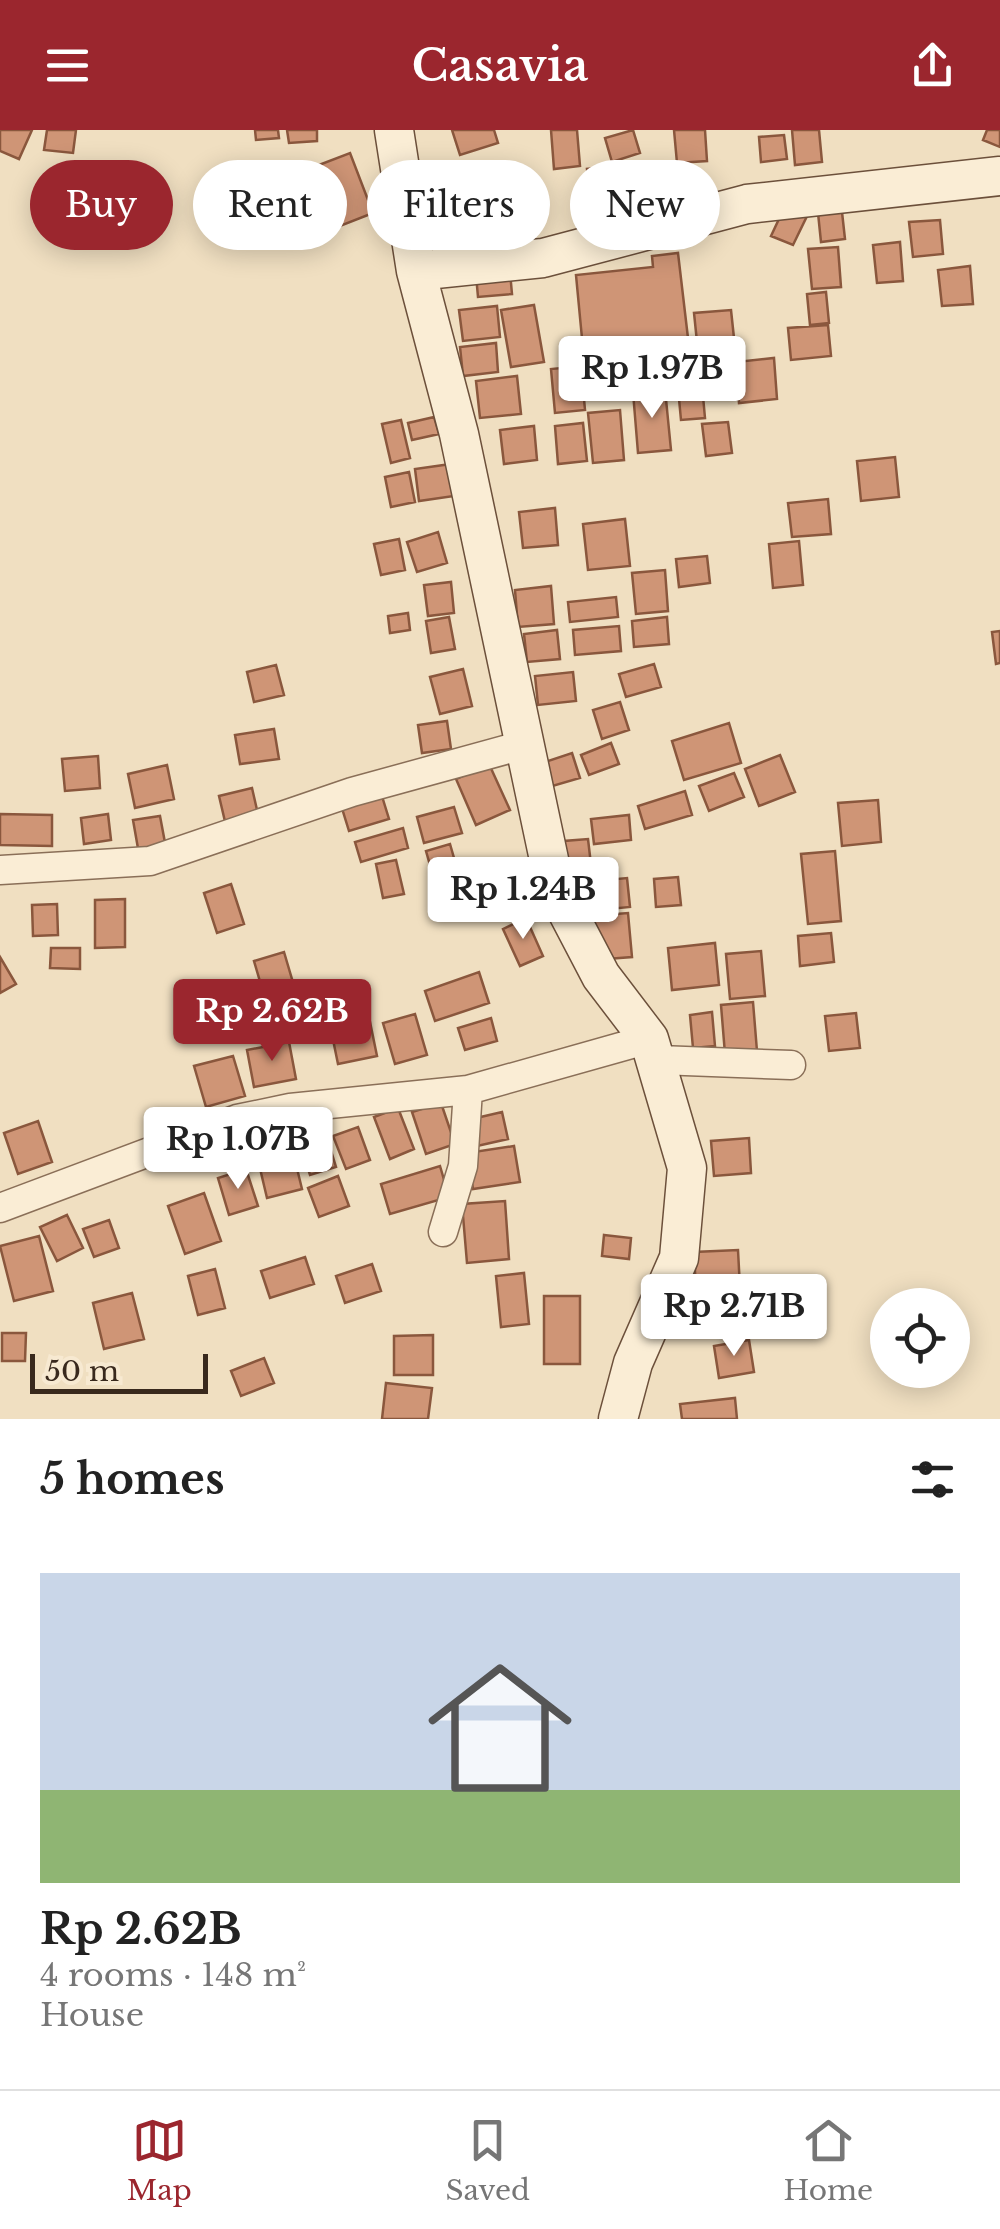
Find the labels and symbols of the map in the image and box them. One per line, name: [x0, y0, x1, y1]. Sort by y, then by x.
pin: Rp 1.97B: [549, 336, 755, 421]
pin: Rp 1.24B: [420, 857, 626, 942]
pin: Rp 2.62B: [169, 979, 375, 1064]
pin: Rp 1.07B: [135, 1107, 341, 1192]
pin: Rp 2.71B: [631, 1274, 837, 1359]
scale bar: [30, 1349, 208, 1394]

